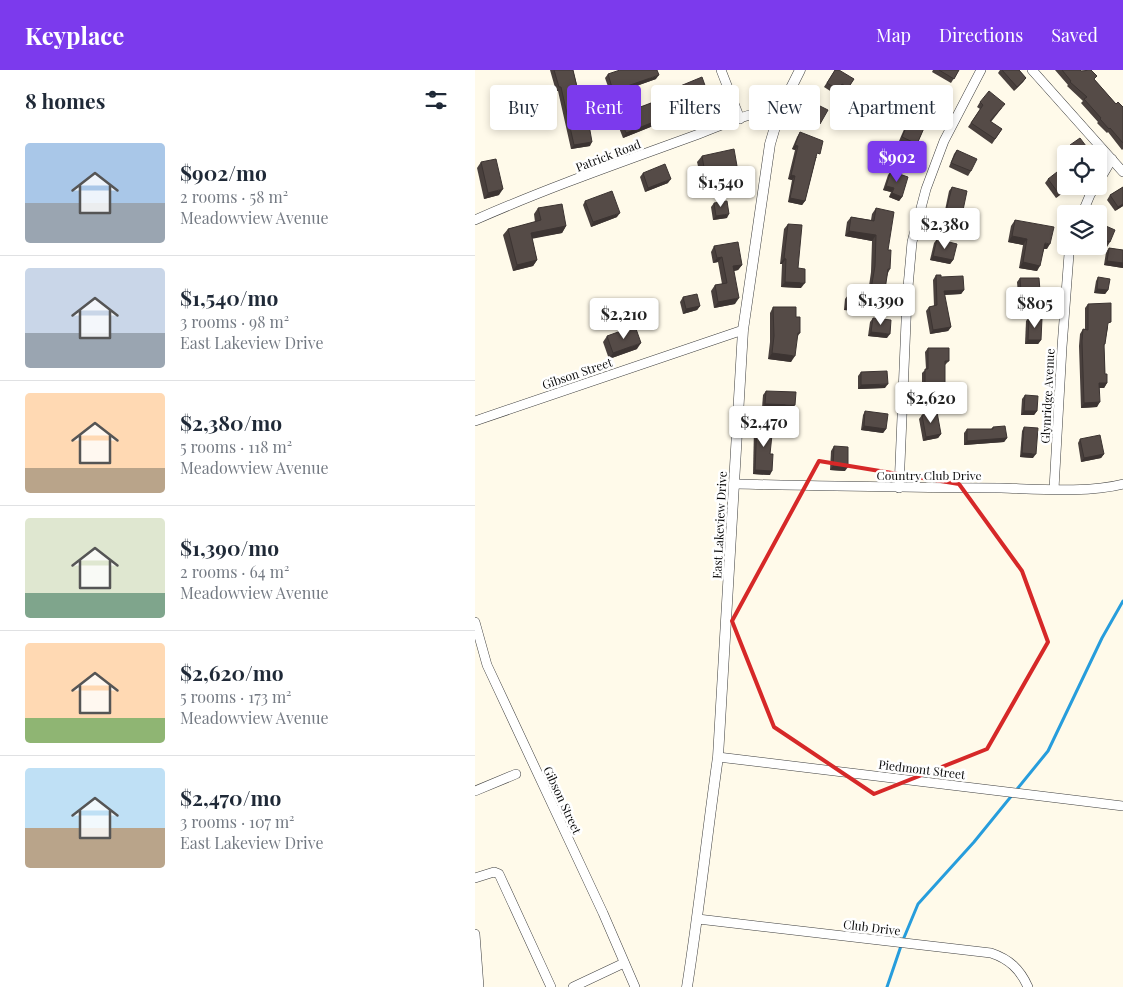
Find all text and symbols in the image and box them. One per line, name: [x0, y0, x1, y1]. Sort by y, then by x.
text: Keyplace: [25, 19, 124, 51]
text: Map: [876, 23, 911, 47]
text: Directions: [939, 23, 1023, 47]
text: Saved: [1051, 23, 1098, 47]
chip: Buy: [490, 85, 557, 130]
chip: Rent: [567, 85, 641, 130]
chip: Filters: [651, 85, 739, 130]
chip: New: [749, 85, 820, 130]
chip: Apartment: [830, 85, 953, 130]
text: 8 homes: [25, 86, 105, 114]
icon: filters: [422, 86, 450, 114]
street label: Patrick Road: [573, 135, 643, 175]
pin: $902: [867, 140, 927, 183]
map controls: [1057, 145, 1107, 255]
button: locate: [1057, 145, 1107, 195]
text: $902: [879, 146, 915, 167]
text: $902/mo: [180, 158, 267, 186]
icon: home: [65, 163, 125, 223]
pin: $1,540: [680, 166, 762, 208]
text: $1,540: [698, 171, 744, 192]
text: 2 rooms · 58 m²: [180, 186, 288, 207]
button: layers: [1057, 205, 1107, 255]
text: Meadowview Avenue: [180, 207, 329, 228]
pin: $2,380: [904, 208, 986, 250]
text: $2,380: [921, 213, 969, 234]
text: $1,540/mo: [180, 283, 278, 311]
pin: $1,390: [840, 284, 922, 326]
pin: $805: [1005, 286, 1065, 329]
icon: home: [65, 288, 125, 348]
text: $1,390: [858, 289, 904, 310]
text: $805: [1017, 292, 1053, 313]
pin: $2,210: [583, 298, 665, 340]
text: $2,210: [601, 303, 647, 324]
text: 3 rooms · 98 m²: [180, 311, 289, 332]
text: East Lakeview Drive: [180, 332, 324, 353]
street label: Glynridge Avenue: [1037, 348, 1057, 444]
street label: Gibson Street: [540, 353, 615, 392]
pin: $2,620: [890, 382, 972, 424]
text: $2,620: [906, 387, 956, 408]
pin: $2,470: [723, 406, 805, 448]
text: $2,380/mo: [180, 408, 282, 436]
text: $2,470: [740, 411, 788, 432]
icon: home: [65, 413, 125, 473]
text: 5 rooms · 118 m²: [180, 436, 292, 457]
text: Meadowview Avenue: [180, 457, 329, 478]
street label: Country Club Drive: [876, 467, 982, 483]
street label: East Lakeview Drive: [708, 471, 730, 579]
text: $1,390/mo: [180, 533, 279, 561]
icon: home: [65, 538, 125, 598]
text: 2 rooms · 64 m²: [180, 561, 289, 582]
text: Meadowview Avenue: [180, 582, 329, 603]
text: $2,620/mo: [180, 658, 284, 686]
icon: home: [65, 663, 125, 723]
text: 5 rooms · 173 m²: [180, 686, 292, 707]
text: Meadowview Avenue: [180, 707, 329, 728]
street label: Piedmont Street: [878, 756, 967, 782]
street label: Gibson Street: [540, 764, 586, 837]
text: $2,470/mo: [180, 783, 281, 811]
icon: home: [65, 788, 125, 848]
text: 3 rooms · 107 m²: [180, 811, 295, 832]
text: East Lakeview Drive: [180, 832, 324, 853]
street label: Club Drive: [842, 916, 902, 938]

